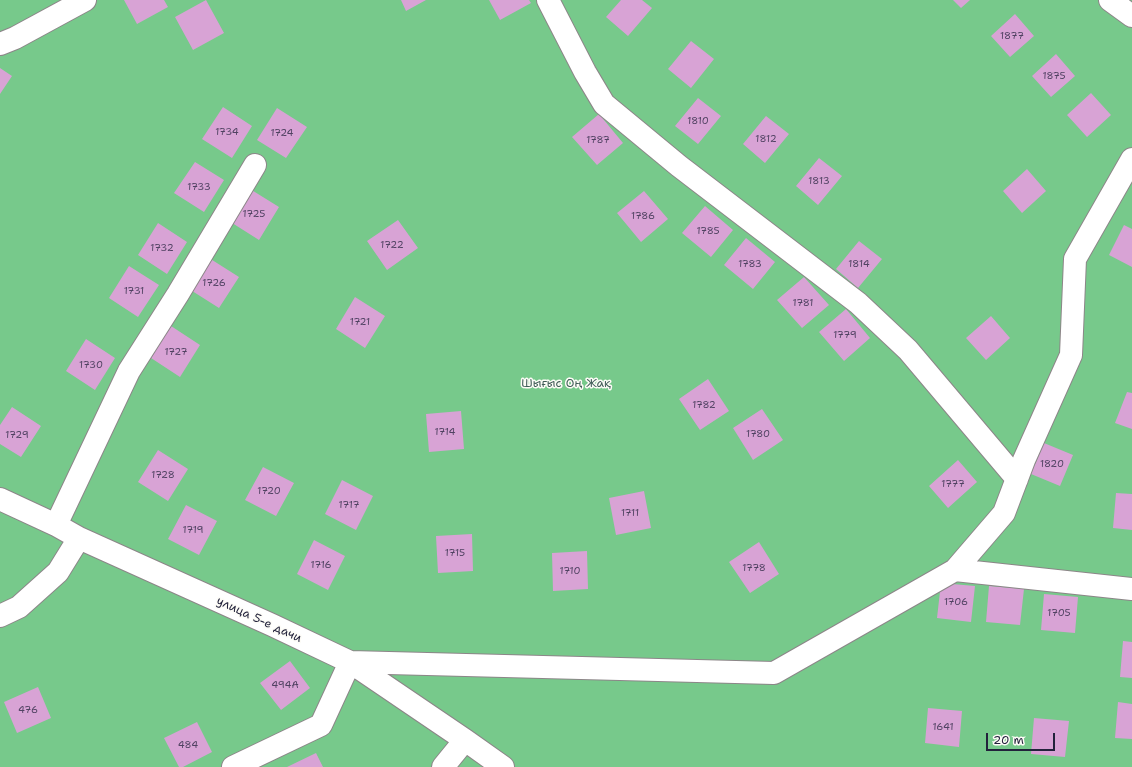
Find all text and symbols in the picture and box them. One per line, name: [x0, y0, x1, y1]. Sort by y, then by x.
house number: 1877: [1000, 30, 1024, 42]
house number: 1875: [1042, 70, 1066, 82]
house number: 1810: [687, 115, 709, 127]
house number: 1734: [215, 126, 239, 138]
house number: 1724: [270, 127, 294, 139]
house number: 1812: [755, 133, 777, 145]
house number: 1787: [586, 134, 610, 146]
house number: 1813: [808, 175, 830, 187]
house number: 1733: [187, 181, 211, 193]
house number: 1725: [243, 208, 265, 220]
house number: 1786: [631, 210, 655, 222]
house number: 1785: [696, 225, 720, 237]
house number: 1722: [380, 239, 404, 251]
house number: 1732: [150, 242, 174, 254]
house number: 1783: [738, 258, 762, 270]
house number: 1814: [848, 258, 870, 270]
house number: 1726: [202, 277, 226, 289]
house number: 1731: [124, 285, 144, 297]
house number: 1781: [792, 297, 814, 309]
house number: 1721: [350, 316, 370, 328]
house number: 1779: [833, 329, 857, 341]
house number: 1727: [164, 346, 188, 358]
house number: 1730: [79, 359, 103, 371]
park label: Шығыс Оң Жақ: [521, 377, 611, 391]
house number: 1782: [692, 399, 716, 411]
house number: 1714: [435, 426, 455, 438]
house number: 1780: [746, 428, 770, 440]
house number: 1729: [5, 429, 29, 441]
house number: 1820: [1040, 458, 1064, 470]
house number: 1728: [151, 469, 175, 481]
house number: 1777: [941, 478, 965, 490]
house number: 1720: [257, 485, 281, 497]
house number: 1717: [339, 499, 359, 511]
house number: 1711: [621, 507, 639, 519]
house number: 1719: [183, 524, 203, 536]
house number: 1715: [445, 547, 465, 559]
house number: 1716: [311, 559, 331, 571]
house number: 1778: [742, 562, 766, 574]
house number: 1710: [559, 565, 581, 577]
street label: улица 5-е дачи: [214, 594, 304, 646]
house number: 1706: [944, 596, 968, 608]
house number: 1705: [1047, 607, 1071, 619]
house number: 494А: [271, 679, 299, 691]
house number: 476: [18, 704, 38, 716]
house number: 1641: [932, 721, 954, 733]
scale bar: [988, 725, 1057, 751]
text: 20 m: [993, 732, 1024, 748]
house number: 484: [178, 739, 198, 751]

